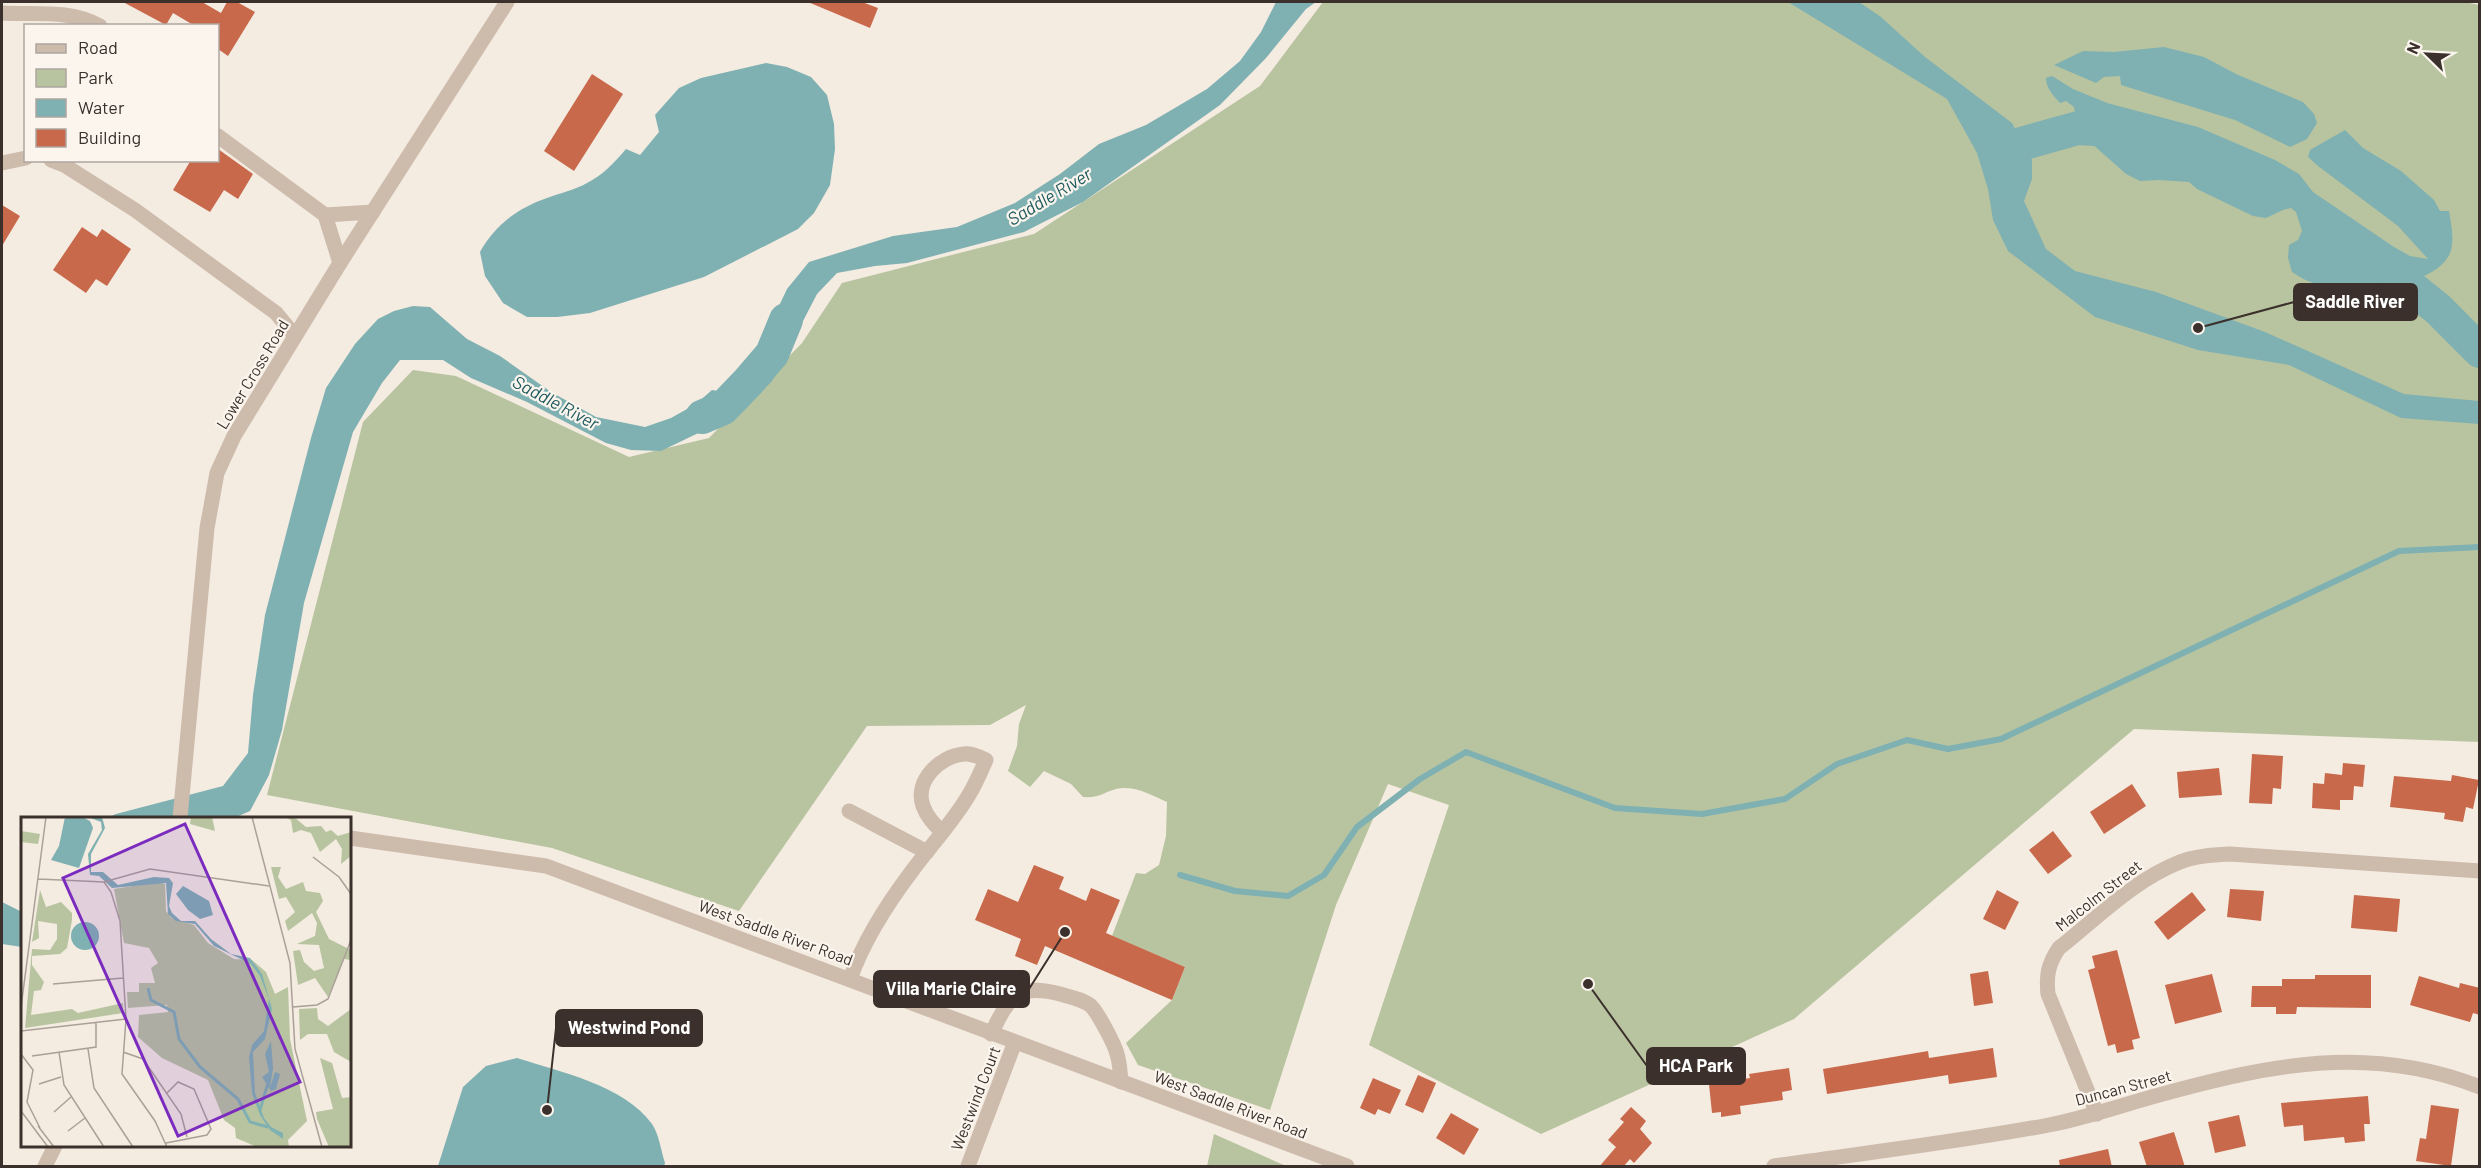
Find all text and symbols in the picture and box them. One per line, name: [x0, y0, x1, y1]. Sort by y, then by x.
legend: [24, 24, 219, 162]
north arrow: [2397, 24, 2457, 84]
text: Road: [78, 36, 118, 58]
text: N: [2402, 39, 2424, 56]
text: Park: [78, 66, 113, 88]
text: Water: [78, 96, 125, 118]
text: Building: [78, 126, 141, 148]
water label: Saddle River: [1003, 162, 1096, 230]
callout: Saddle River: [2294, 284, 2417, 320]
text: Saddle River: [2305, 290, 2405, 312]
street label: Lower Cross Road: [212, 316, 292, 432]
water label: Saddle River: [509, 370, 603, 434]
inset map: [21, 817, 351, 1147]
street label: Malcolm Street: [2051, 855, 2145, 935]
street label: West Saddle River Road: [696, 895, 856, 969]
callout: Villa Marie Claire: [874, 971, 1029, 1007]
text: Villa Marie Claire: [886, 977, 1017, 999]
callout: Westwind Pond: [556, 1010, 702, 1046]
text: Westwind Pond: [568, 1016, 690, 1038]
street label: Westwind Court: [946, 1043, 1004, 1153]
callout: HCA Park: [1647, 1048, 1745, 1084]
text: HCA Park: [1659, 1054, 1734, 1076]
street label: Duncan Street: [2073, 1065, 2173, 1109]
street label: West Saddle River Road: [1152, 1066, 1310, 1142]

